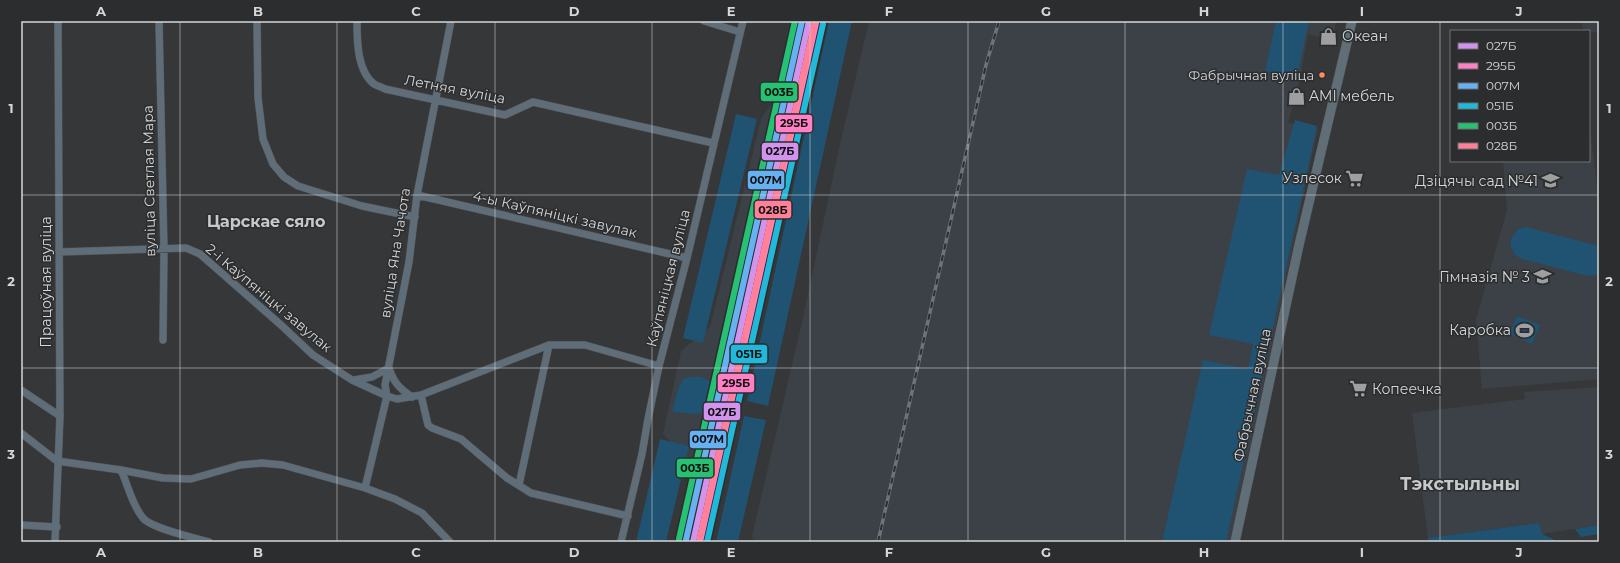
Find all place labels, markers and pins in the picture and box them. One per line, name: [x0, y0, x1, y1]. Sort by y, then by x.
shop icon: Океан: [1319, 26, 1339, 46]
place label: Океан: [1342, 27, 1388, 45]
place label: Фабрычная вуліца: [1188, 67, 1314, 83]
marker: Фабрычная вуліца: [1317, 70, 1327, 80]
shop icon: AMI мебель: [1286, 86, 1306, 106]
place label: AMI мебель: [1309, 87, 1395, 105]
supermarket icon: Узлесок: [1345, 168, 1365, 188]
place label: Узлесок: [1283, 169, 1342, 187]
school or university icon: Дзіцячы сад №41: [1541, 171, 1561, 191]
place label: Дзіцячы сад №41: [1415, 172, 1538, 190]
school or university icon: Гімназія № 3: [1533, 267, 1553, 287]
place label: Гімназія № 3: [1439, 268, 1530, 286]
sports icon: Каробка: [1514, 320, 1534, 340]
place label: Каробка: [1449, 321, 1511, 339]
supermarket icon: Копеечка: [1349, 379, 1369, 399]
place label: Копеечка: [1372, 380, 1442, 398]

